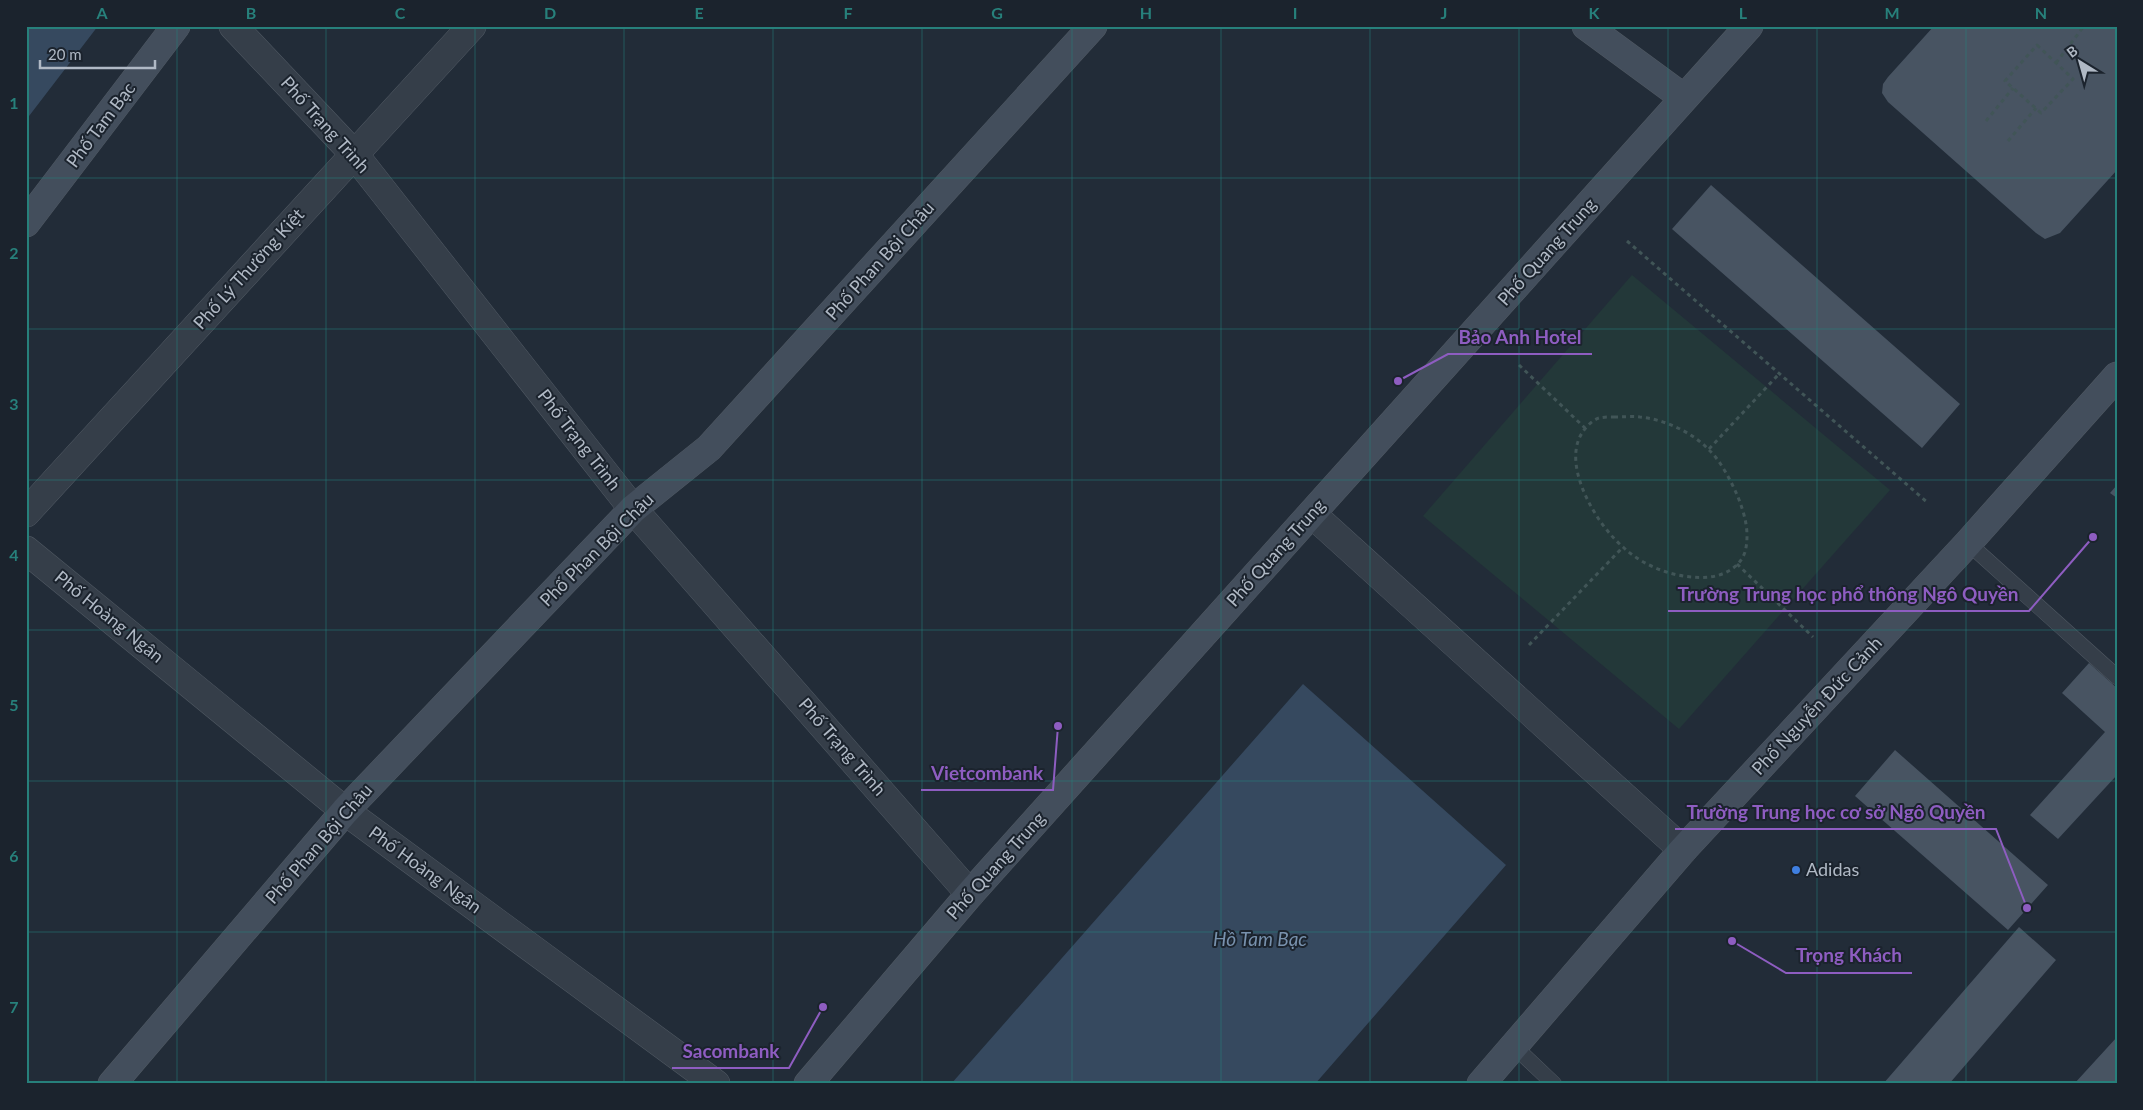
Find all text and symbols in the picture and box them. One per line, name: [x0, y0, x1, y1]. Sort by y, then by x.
text: A: [95, 3, 108, 22]
text: B: [246, 3, 256, 22]
text: C: [395, 3, 406, 22]
text: D: [544, 3, 556, 22]
text: E: [694, 3, 704, 22]
text: F: [843, 3, 853, 22]
text: G: [991, 3, 1003, 22]
text: H: [1140, 3, 1152, 22]
text: I: [1293, 3, 1297, 22]
text: J: [1441, 3, 1447, 22]
text: K: [1589, 3, 1601, 22]
text: L: [1739, 3, 1748, 22]
text: M: [1884, 3, 1900, 22]
text: N: [2035, 3, 2047, 22]
scale bar: [40, 38, 155, 70]
north arrow: [2056, 38, 2106, 88]
text: B: [2063, 42, 2081, 61]
text: 20 m: [48, 45, 82, 63]
street label: Phố Trạng Trình: [277, 72, 375, 177]
street label: Phố Tam Bạc: [61, 77, 140, 171]
text: 1: [9, 93, 19, 112]
street label: Phố Quang Trung: [1492, 193, 1600, 310]
street label: Phố Phan Bội Châu: [820, 197, 938, 324]
street label: Phố Lý Thường Kiệt: [188, 203, 309, 333]
text: 2: [9, 243, 19, 262]
callout: Bảo Anh Hotel: [1448, 320, 1592, 354]
text: Bảo Anh Hotel: [1458, 325, 1582, 348]
street label: Phố Trạng Trình: [534, 384, 626, 494]
text: 3: [9, 394, 19, 413]
street label: Phố Phan Bội Châu: [535, 488, 658, 611]
street label: Phố Quang Trung: [1221, 494, 1329, 611]
text: 4: [9, 545, 19, 564]
street label: Phố Hoàng Ngân: [51, 565, 169, 667]
callout: Trường Trung học phổ thông Ngô Quyền: [1668, 577, 2029, 611]
text: Trường Trung học phổ thông Ngô Quyền: [1678, 582, 2019, 605]
street label: Phố Nguyễn Đức Cảnh: [1747, 632, 1886, 779]
street label: Phố Trạng Trình: [794, 693, 891, 800]
text: 5: [9, 695, 19, 714]
callout: Vietcombank: [921, 756, 1053, 790]
text: Vietcombank: [930, 761, 1044, 784]
street label: Phố Phan Bội Châu: [260, 779, 376, 908]
callout: Trường Trung học cơ sở Ngô Quyền: [1675, 795, 1996, 829]
text: Trường Trung học cơ sở Ngô Quyền: [1686, 800, 1986, 823]
street label: Phố Quang Trung: [941, 807, 1049, 924]
street label: Phố Hoàng Ngân: [365, 821, 486, 917]
text: 6: [9, 846, 19, 865]
place label: Adidas: [1806, 858, 1859, 880]
marker: Adidas: [1790, 864, 1802, 876]
water label: Hồ Tam Bạc: [1213, 927, 1307, 950]
callout: Trọng Khách: [1786, 939, 1912, 973]
text: Trọng Khách: [1796, 943, 1902, 966]
text: 7: [9, 997, 19, 1016]
callout: Sacombank: [672, 1034, 789, 1068]
text: Sacombank: [682, 1039, 780, 1062]

